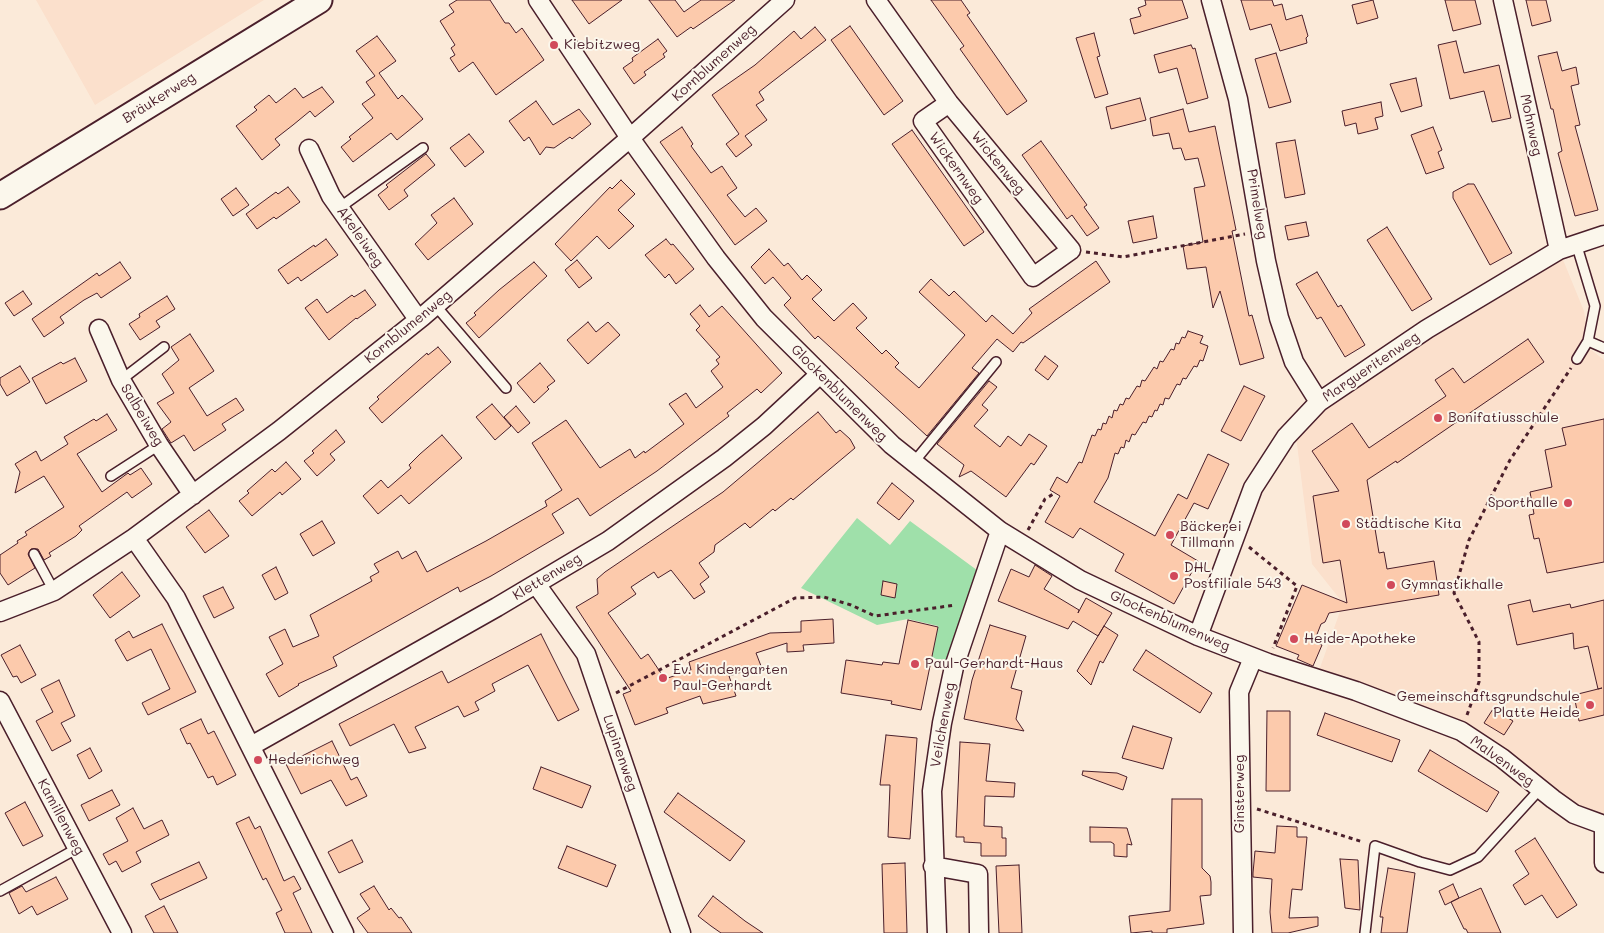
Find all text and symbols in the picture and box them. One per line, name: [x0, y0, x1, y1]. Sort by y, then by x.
street label: Kornblumenweg: [669, 21, 759, 105]
place label: Kiebitzweg: [564, 37, 640, 53]
marker: Kiebitzweg: [548, 39, 560, 51]
street label: Bräukerweg: [119, 69, 199, 127]
street label: Mohnweg: [1516, 93, 1546, 157]
street label: Wickenweg: [967, 128, 1029, 198]
street label: Wickernweg: [925, 129, 987, 207]
street label: Primelweg: [1243, 168, 1271, 240]
street label: Akeleiweg: [333, 204, 387, 270]
street label: Kornblumenweg: [361, 287, 455, 367]
street label: Margueritenweg: [1320, 328, 1422, 406]
street label: Glockenblumenweg: [787, 341, 891, 445]
street label: Salbeiweg: [117, 381, 167, 449]
place label: Bonifatiusschule: [1448, 410, 1559, 426]
marker: Bonifatiusschule: [1432, 412, 1444, 424]
place label: Sporthalle: [1488, 495, 1558, 511]
marker: Sporthalle: [1562, 497, 1574, 509]
place label: Städtische Kita: [1356, 516, 1462, 532]
marker: Städtische Kita: [1340, 518, 1352, 530]
place label: Bäckerei Tillmann: [1180, 519, 1242, 552]
marker: Bäckerei Tillmann: [1164, 529, 1176, 541]
street label: Klettenweg: [510, 550, 584, 604]
place label: DHL Postfiliale 543: [1184, 560, 1281, 592]
marker: DHL Postfiliale 543: [1168, 570, 1180, 582]
place label: Gymnastikhalle: [1401, 577, 1503, 593]
marker: Gymnastikhalle: [1385, 579, 1397, 591]
street label: Glockenblumenweg: [1107, 587, 1233, 655]
place label: Heide-Apotheke: [1304, 631, 1416, 647]
marker: Heide-Apotheke: [1288, 633, 1300, 645]
place label: Paul-Gerhardt-Haus: [925, 656, 1063, 672]
marker: Paul-Gerhardt-Haus: [909, 658, 921, 670]
place label: Ev. Kindergarten Paul-Gerhardt: [673, 662, 788, 694]
marker: Ev. Kindergarten Paul-Gerhardt: [657, 672, 669, 684]
street label: Veilchenweg: [927, 681, 959, 769]
place label: Gemeinschaftsgrundschule Platte Heide: [1397, 689, 1580, 722]
marker: Gemeinschaftsgrundschule Platte Heide: [1584, 699, 1596, 711]
street label: Lupinenweg: [599, 713, 641, 793]
street label: Malvenweg: [1467, 732, 1537, 790]
place label: Hederichweg: [268, 752, 359, 768]
marker: Hederichweg: [252, 754, 264, 766]
street label: Ginsterweg: [1232, 755, 1248, 833]
street label: Kamillenweg: [34, 776, 88, 858]

